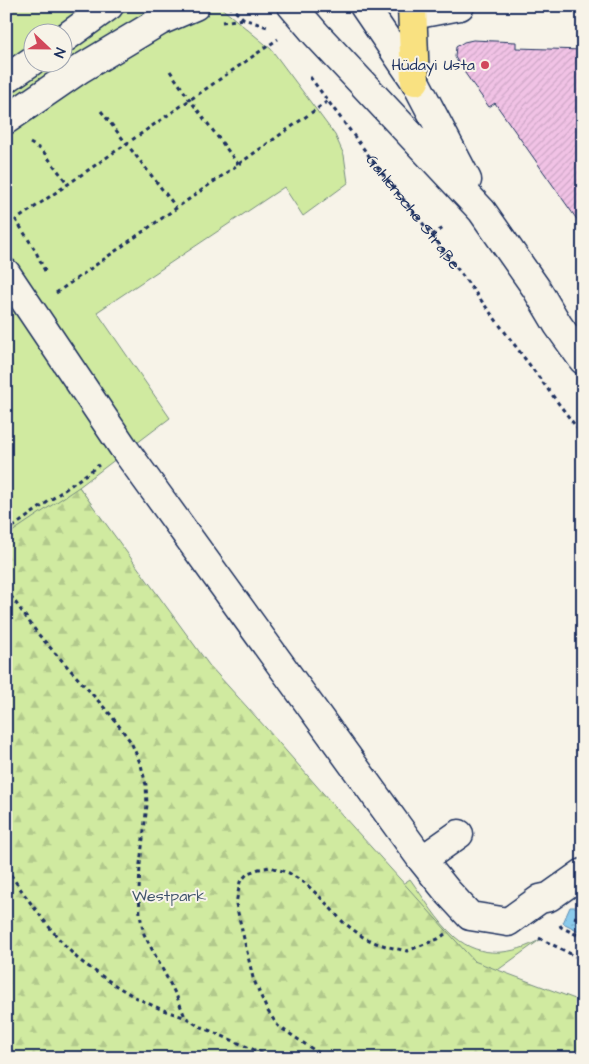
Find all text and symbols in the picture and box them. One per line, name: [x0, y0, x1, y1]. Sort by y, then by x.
north arrow: [22, 22, 72, 72]
text: N: [48, 45, 70, 61]
place label: Hüdayi Usta: [392, 54, 475, 77]
marker: Hüdayi Usta: [479, 59, 491, 71]
street label: Gahlensche Straße: [361, 150, 466, 275]
park label: Westpark: [132, 885, 206, 907]

